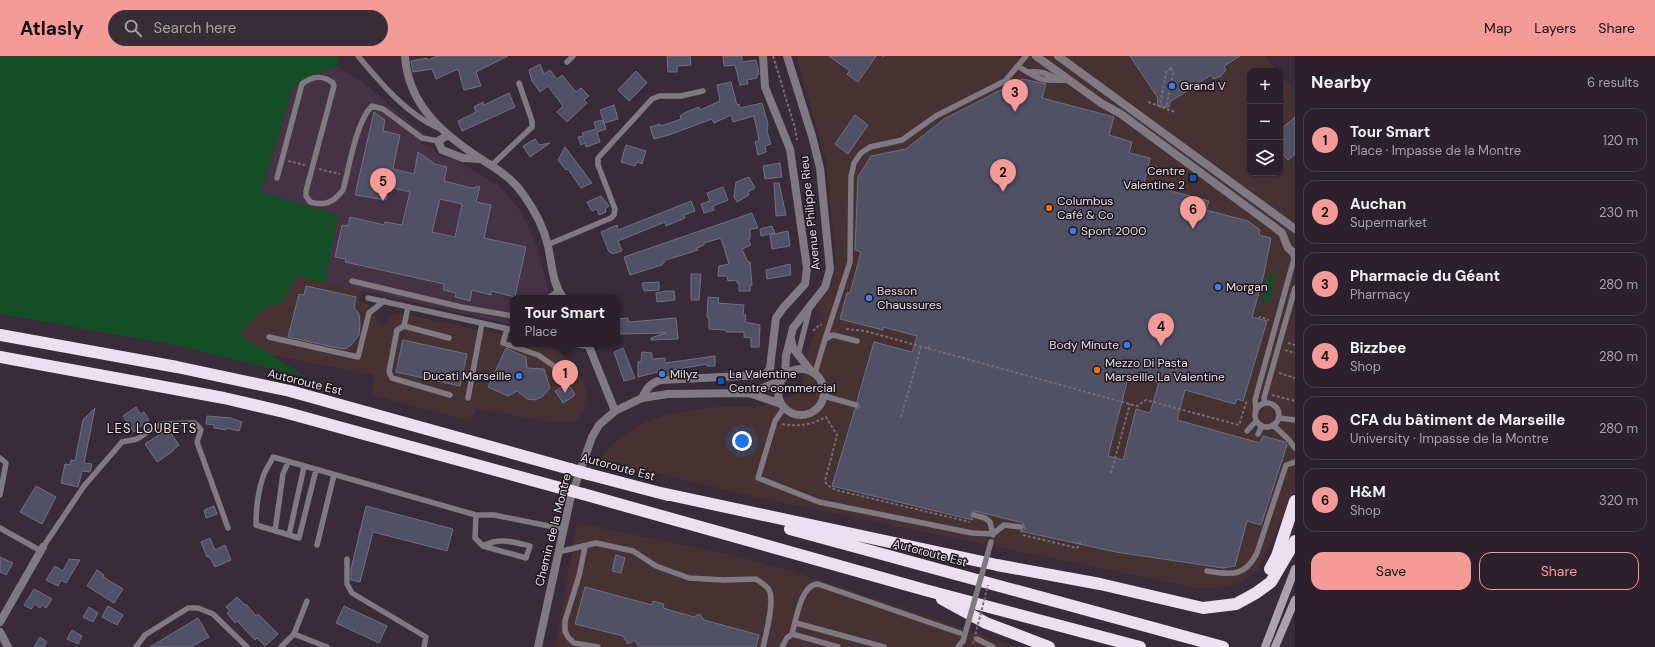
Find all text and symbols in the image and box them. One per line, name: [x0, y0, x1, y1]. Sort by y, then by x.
search box: [108, 10, 388, 46]
text: Atlasly: [20, 16, 84, 41]
icon: search: [122, 17, 144, 39]
text: Search here: [154, 18, 236, 38]
text: Map: [1484, 19, 1512, 37]
text: Layers: [1534, 19, 1576, 37]
text: Share: [1598, 19, 1635, 37]
map controls: [1247, 68, 1283, 176]
button: +: [1247, 68, 1283, 104]
text: Nearby: [1311, 71, 1371, 93]
text: 6 results: [1587, 74, 1639, 91]
place label: Grand V: [1180, 78, 1226, 94]
pin: 3: [1002, 79, 1028, 112]
marker: Grand V: [1167, 81, 1177, 91]
button: −: [1247, 104, 1283, 140]
text: Tour Smart: [1350, 122, 1430, 142]
text: 1: [1323, 132, 1327, 149]
text: 120 m: [1603, 132, 1638, 149]
button: layers: [1247, 140, 1283, 176]
text: Place · Impasse de la Montre: [1350, 142, 1521, 159]
street label: Avenue Philippe Rieu: [796, 155, 824, 271]
pin: 2: [990, 159, 1016, 192]
place label: Centre Valentine 2: [1123, 163, 1185, 193]
pin: 5: [370, 168, 396, 201]
marker: Centre Valentine 2: [1188, 173, 1198, 183]
place label: Columbus Café & Co: [1057, 193, 1114, 223]
text: Auchan: [1350, 194, 1406, 214]
pin: 6: [1180, 196, 1206, 229]
marker: Columbus Café & Co: [1044, 203, 1054, 213]
text: 2: [1321, 204, 1329, 221]
text: 230 m: [1599, 204, 1638, 221]
text: Supermarket: [1350, 214, 1427, 231]
place label: Sport 2000: [1081, 223, 1146, 239]
marker: Sport 2000: [1068, 226, 1078, 236]
text: Pharmacie du Géant: [1350, 266, 1500, 286]
text: 3: [1321, 276, 1329, 293]
text: 280 m: [1599, 276, 1638, 293]
place label: Morgan: [1226, 279, 1268, 295]
marker: Morgan: [1213, 282, 1223, 292]
place label: Besson Chaussures: [877, 283, 942, 313]
text: Pharmacy: [1350, 286, 1410, 303]
marker: Besson Chaussures: [864, 293, 874, 303]
popup: [510, 295, 620, 347]
text: Tour Smart: [525, 303, 605, 323]
pin: 4: [1148, 313, 1174, 346]
text: Place: [525, 323, 557, 340]
place label: Body Minute: [1049, 337, 1119, 353]
text: Bizzbee: [1350, 338, 1406, 358]
marker: Body Minute: [1122, 340, 1132, 350]
text: 4: [1321, 348, 1329, 365]
text: 280 m: [1599, 348, 1638, 365]
place label: Mezzo Di Pasta Marseille La Valentine: [1105, 355, 1225, 385]
text: Shop: [1350, 358, 1381, 375]
pin: 1: [552, 360, 578, 393]
street label: Autoroute Est: [266, 365, 344, 399]
marker: Mezzo Di Pasta Marseille La Valentine: [1092, 365, 1102, 375]
place label: Milyz: [670, 366, 698, 382]
place label: La Valentine Centre commercial: [729, 366, 836, 396]
place label: Ducati Marseille: [423, 368, 511, 384]
marker: Milyz: [657, 369, 667, 379]
marker: Ducati Marseille: [514, 371, 524, 381]
marker: La Valentine Centre commercial: [716, 376, 726, 386]
text: CFA du bâtiment de Marseille: [1350, 410, 1565, 430]
district label: LES LOUBETS: [107, 420, 197, 437]
text: 5: [1321, 420, 1329, 437]
text: 280 m: [1599, 420, 1638, 437]
text: University · Impasse de la Montre: [1350, 430, 1549, 447]
your location: [732, 431, 752, 451]
street label: Autoroute Est: [579, 449, 657, 485]
street label: Chemin de la Montre: [531, 472, 575, 588]
text: H&M: [1350, 482, 1386, 502]
text: 6: [1321, 492, 1329, 509]
text: 320 m: [1599, 492, 1638, 509]
text: Shop: [1350, 502, 1381, 519]
street label: Autoroute Est: [891, 535, 969, 571]
button: Save: [1311, 552, 1471, 590]
button: Share: [1479, 552, 1639, 590]

